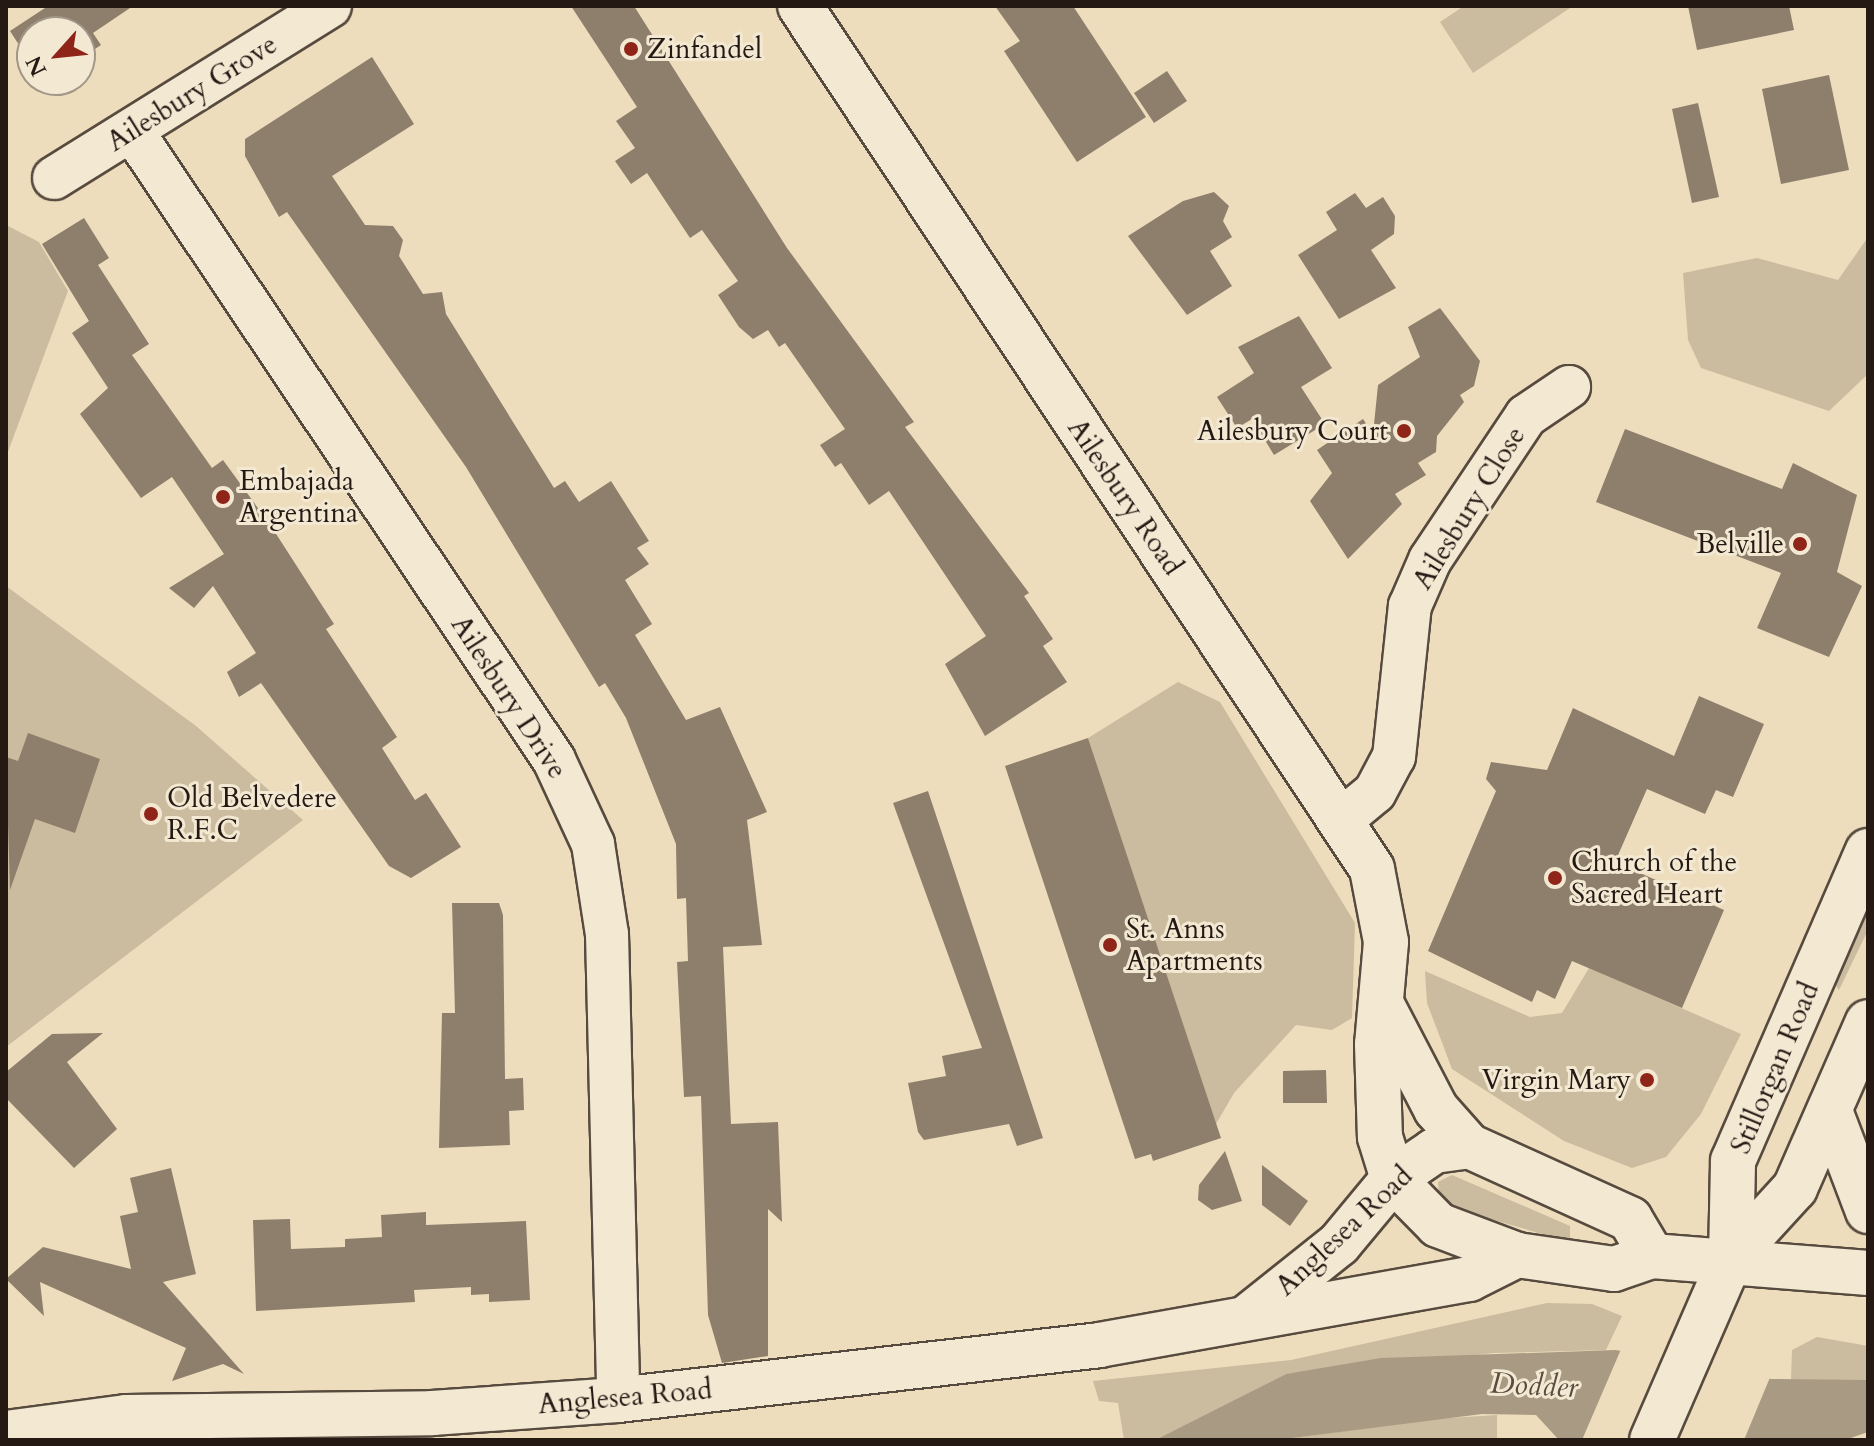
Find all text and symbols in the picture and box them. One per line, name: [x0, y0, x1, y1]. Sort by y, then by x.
north arrow: [16, 16, 96, 96]
street label: Ailesbury Grove: [101, 27, 283, 159]
place label: Zinfandel: [647, 32, 762, 66]
marker: Zinfandel: [622, 40, 640, 58]
text: N: [19, 51, 54, 81]
street label: Ailesbury Road: [1060, 412, 1190, 582]
place label: Ailesbury Court: [1197, 414, 1388, 448]
street label: Ailesbury Close: [1406, 420, 1532, 596]
marker: Ailesbury Court: [1395, 422, 1413, 440]
place label: Embajada Argentina: [239, 464, 358, 530]
marker: Embajada Argentina: [214, 488, 232, 506]
place label: Belville: [1696, 527, 1784, 561]
marker: Belville: [1791, 535, 1809, 553]
street label: Ailesbury Drive: [444, 609, 574, 785]
place label: Old Belvedere R.F.C: [167, 781, 337, 847]
marker: Old Belvedere R.F.C: [142, 805, 160, 823]
place label: Church of the Sacred Heart: [1571, 845, 1737, 911]
marker: Church of the Sacred Heart: [1546, 869, 1564, 887]
place label: St. Anns Apartments: [1126, 912, 1262, 978]
marker: St. Anns Apartments: [1101, 936, 1119, 954]
street label: Stillorgan Road: [1724, 977, 1826, 1159]
place label: Virgin Mary: [1482, 1063, 1631, 1097]
marker: Virgin Mary: [1638, 1071, 1656, 1089]
street label: Anglesea Road: [1269, 1159, 1419, 1303]
water label: Dodder: [1489, 1366, 1579, 1406]
street label: Anglesea Road: [537, 1373, 713, 1421]

